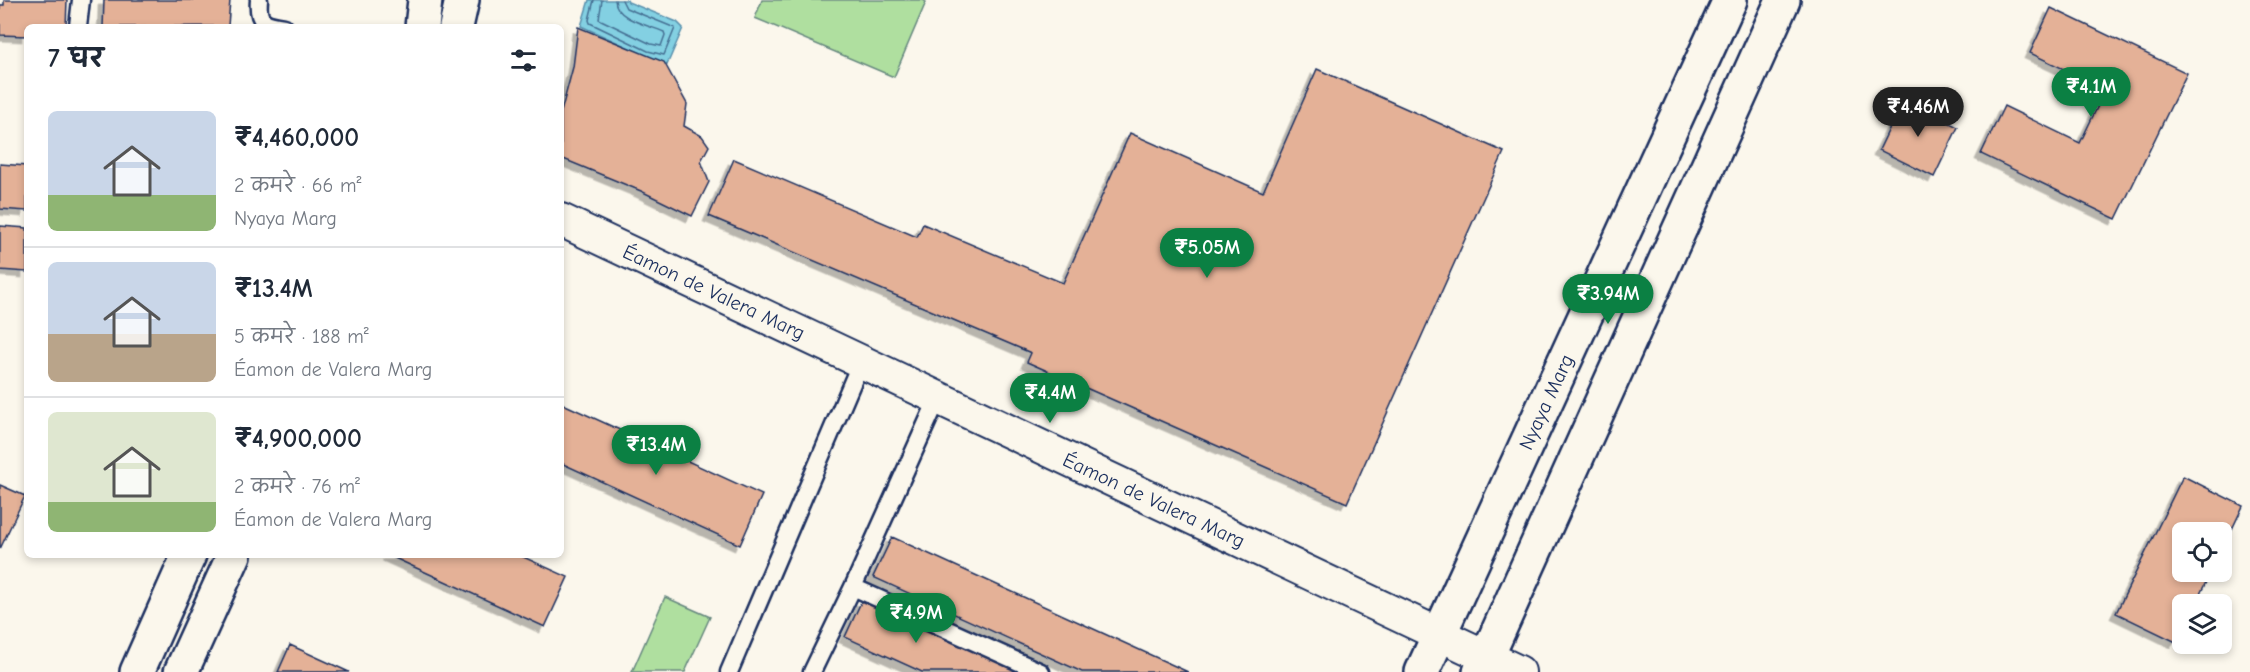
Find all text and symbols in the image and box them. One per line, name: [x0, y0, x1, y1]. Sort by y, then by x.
text: 7 घर: [48, 44, 104, 74]
icon: filters: [507, 44, 540, 77]
pin: ₹4.1M: [2049, 67, 2133, 118]
text: ₹4.1M: [2066, 75, 2116, 98]
pin: ₹4.46M: [1869, 87, 1967, 138]
text: ₹4.46M: [1887, 95, 1949, 118]
text: ₹4,460,000: [234, 123, 359, 153]
icon: home: [96, 135, 168, 207]
text: 2 कमरे · 66 m²: [234, 174, 362, 197]
text: Nyaya Marg: [234, 207, 337, 230]
pin: ₹5.05M: [1158, 228, 1256, 279]
text: ₹5.05M: [1174, 236, 1240, 259]
street label: Éamon de Valera Marg: [619, 240, 809, 345]
text: ₹13.4M: [234, 274, 313, 304]
pin: ₹3.94M: [1559, 274, 1657, 325]
text: ₹3.94M: [1576, 282, 1640, 305]
icon: home: [96, 286, 168, 358]
text: 5 कमरे · 188 m²: [234, 325, 369, 348]
street label: Nyaya Marg: [1514, 351, 1579, 454]
text: Éamon de Valera Marg: [234, 358, 432, 381]
pin: ₹4.4M: [1008, 373, 1092, 424]
text: ₹4.4M: [1024, 381, 1076, 404]
text: ₹4,900,000: [234, 424, 362, 454]
pin: ₹13.4M: [607, 425, 705, 476]
text: ₹13.4M: [626, 433, 686, 456]
icon: home: [96, 436, 168, 508]
street label: Éamon de Valera Marg: [1059, 448, 1249, 553]
text: 2 कमरे · 76 m²: [234, 475, 360, 498]
text: Éamon de Valera Marg: [234, 508, 432, 531]
map controls: [2172, 522, 2232, 654]
button: locate: [2172, 522, 2232, 582]
pin: ₹4.9M: [874, 593, 958, 644]
button: layers: [2172, 594, 2232, 654]
text: ₹4.9M: [889, 601, 943, 624]

